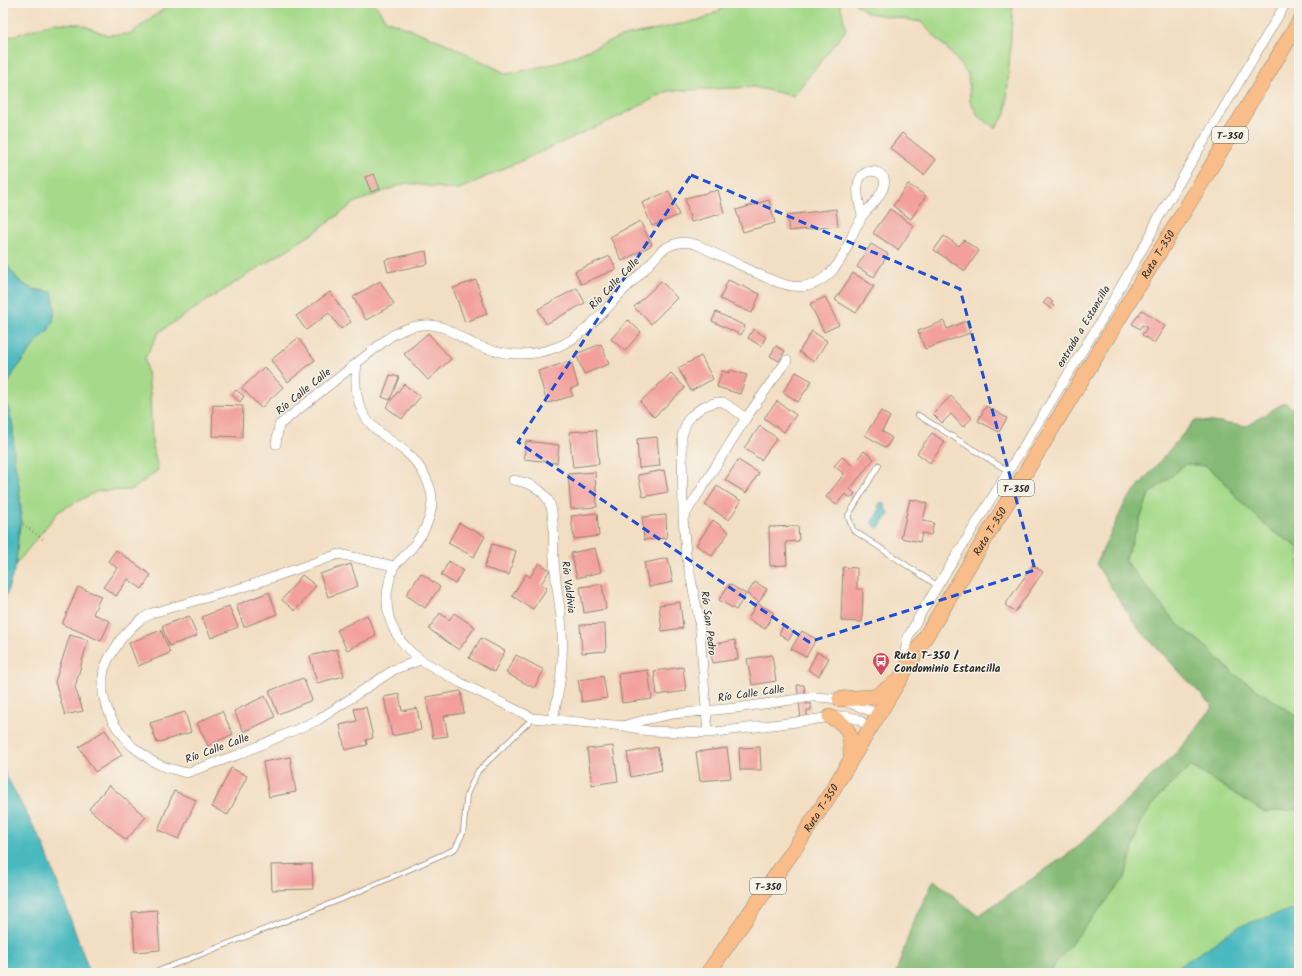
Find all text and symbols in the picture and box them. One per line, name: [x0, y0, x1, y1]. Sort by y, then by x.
road number: T-350: [1212, 127, 1248, 143]
street label: Ruta T-350: [1137, 227, 1181, 283]
street label: Río Calle Calle: [585, 253, 645, 314]
street label: entrada a Estancilla: [1052, 282, 1116, 371]
street label: Río Calle Calle: [272, 364, 335, 420]
road number: T-350: [998, 480, 1034, 496]
street label: Ruta T-350: [969, 504, 1012, 560]
street label: Río Valdivia: [556, 560, 580, 614]
street label: Río San Pedro: [695, 590, 721, 656]
place label: Ruta T-350 / Condominio Estancilla: [894, 647, 1001, 678]
bus stop icon: Ruta T-350 / Condominio Estancilla: [871, 651, 891, 676]
street label: Río Calle Calle: [717, 680, 786, 708]
street label: Río Calle Calle: [183, 729, 252, 769]
street label: Ruta T-350: [800, 780, 844, 836]
road number: T-350: [750, 878, 786, 894]

